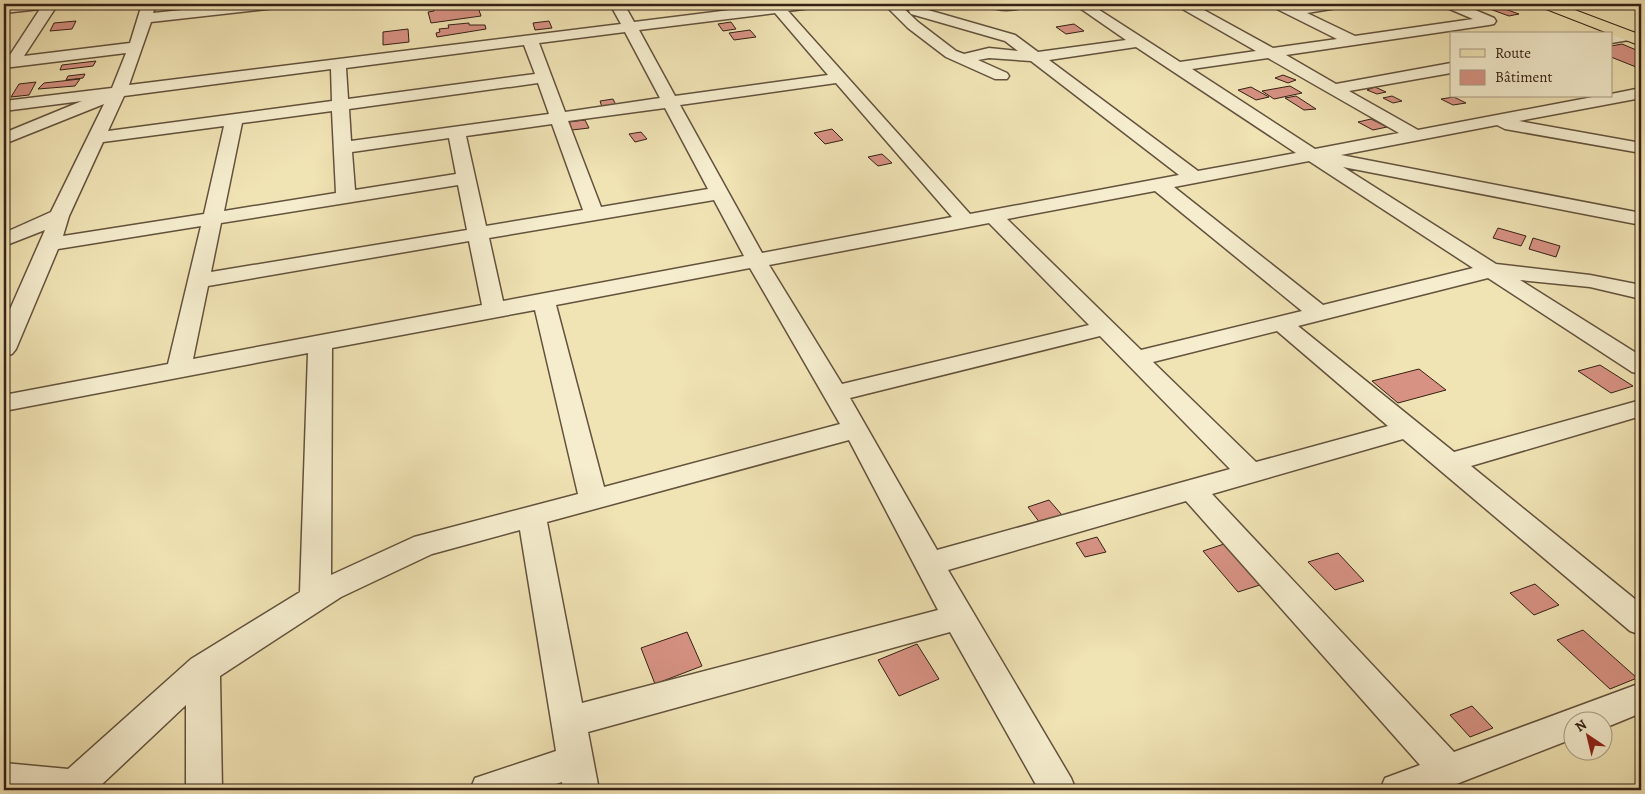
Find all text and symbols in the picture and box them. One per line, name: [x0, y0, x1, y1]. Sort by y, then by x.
legend: [1450, 32, 1612, 98]
text: Route: [1495, 43, 1531, 63]
text: Bâtiment: [1495, 67, 1553, 87]
north arrow: [1562, 712, 1612, 762]
text: N: [1571, 715, 1590, 736]

